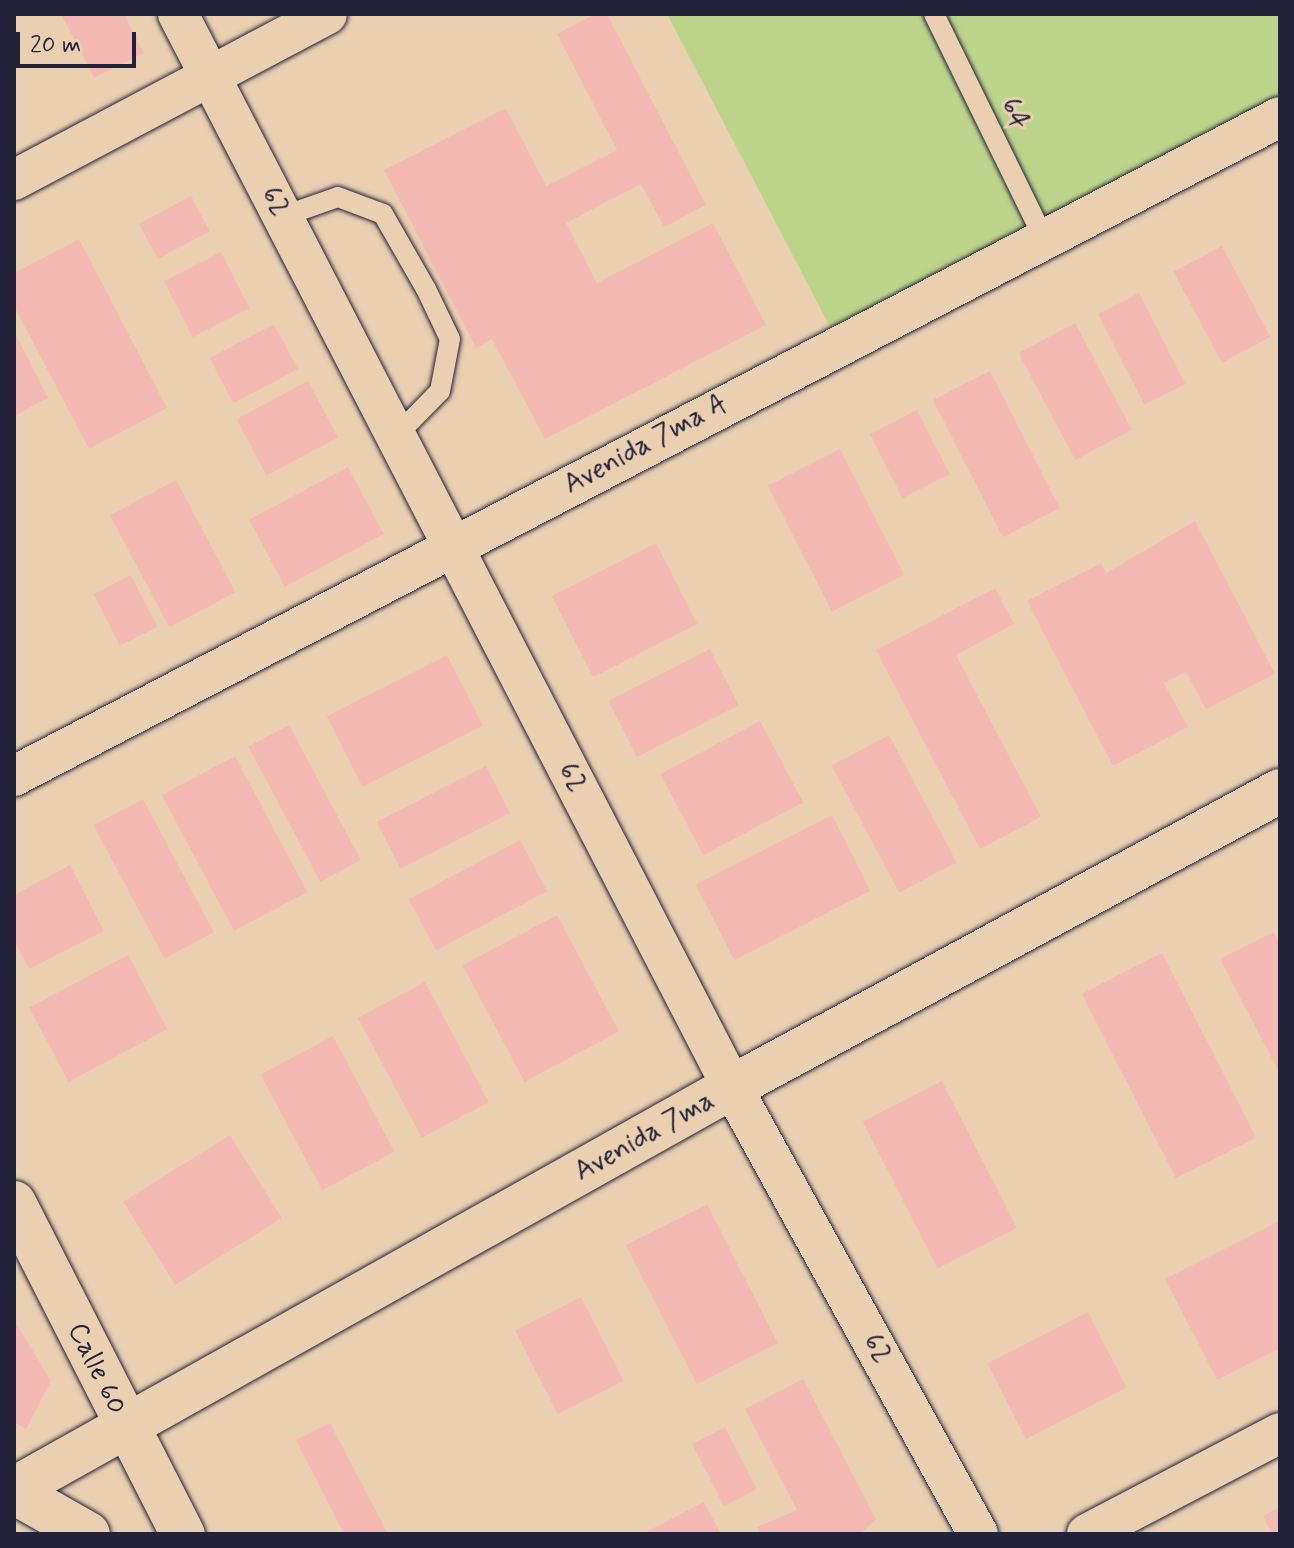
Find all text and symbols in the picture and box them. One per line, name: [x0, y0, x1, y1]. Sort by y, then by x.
scale bar: [20, 16, 140, 66]
text: 20 m: [30, 30, 81, 61]
street label: 64: [992, 93, 1036, 135]
street label: 62: [252, 181, 296, 223]
street label: Avenida 7ma A: [558, 388, 734, 502]
street label: 62: [549, 757, 593, 799]
street label: Avenida 7ma: [569, 1085, 721, 1189]
street label: Calle 60: [59, 1318, 133, 1420]
street label: 62: [854, 1328, 898, 1370]

